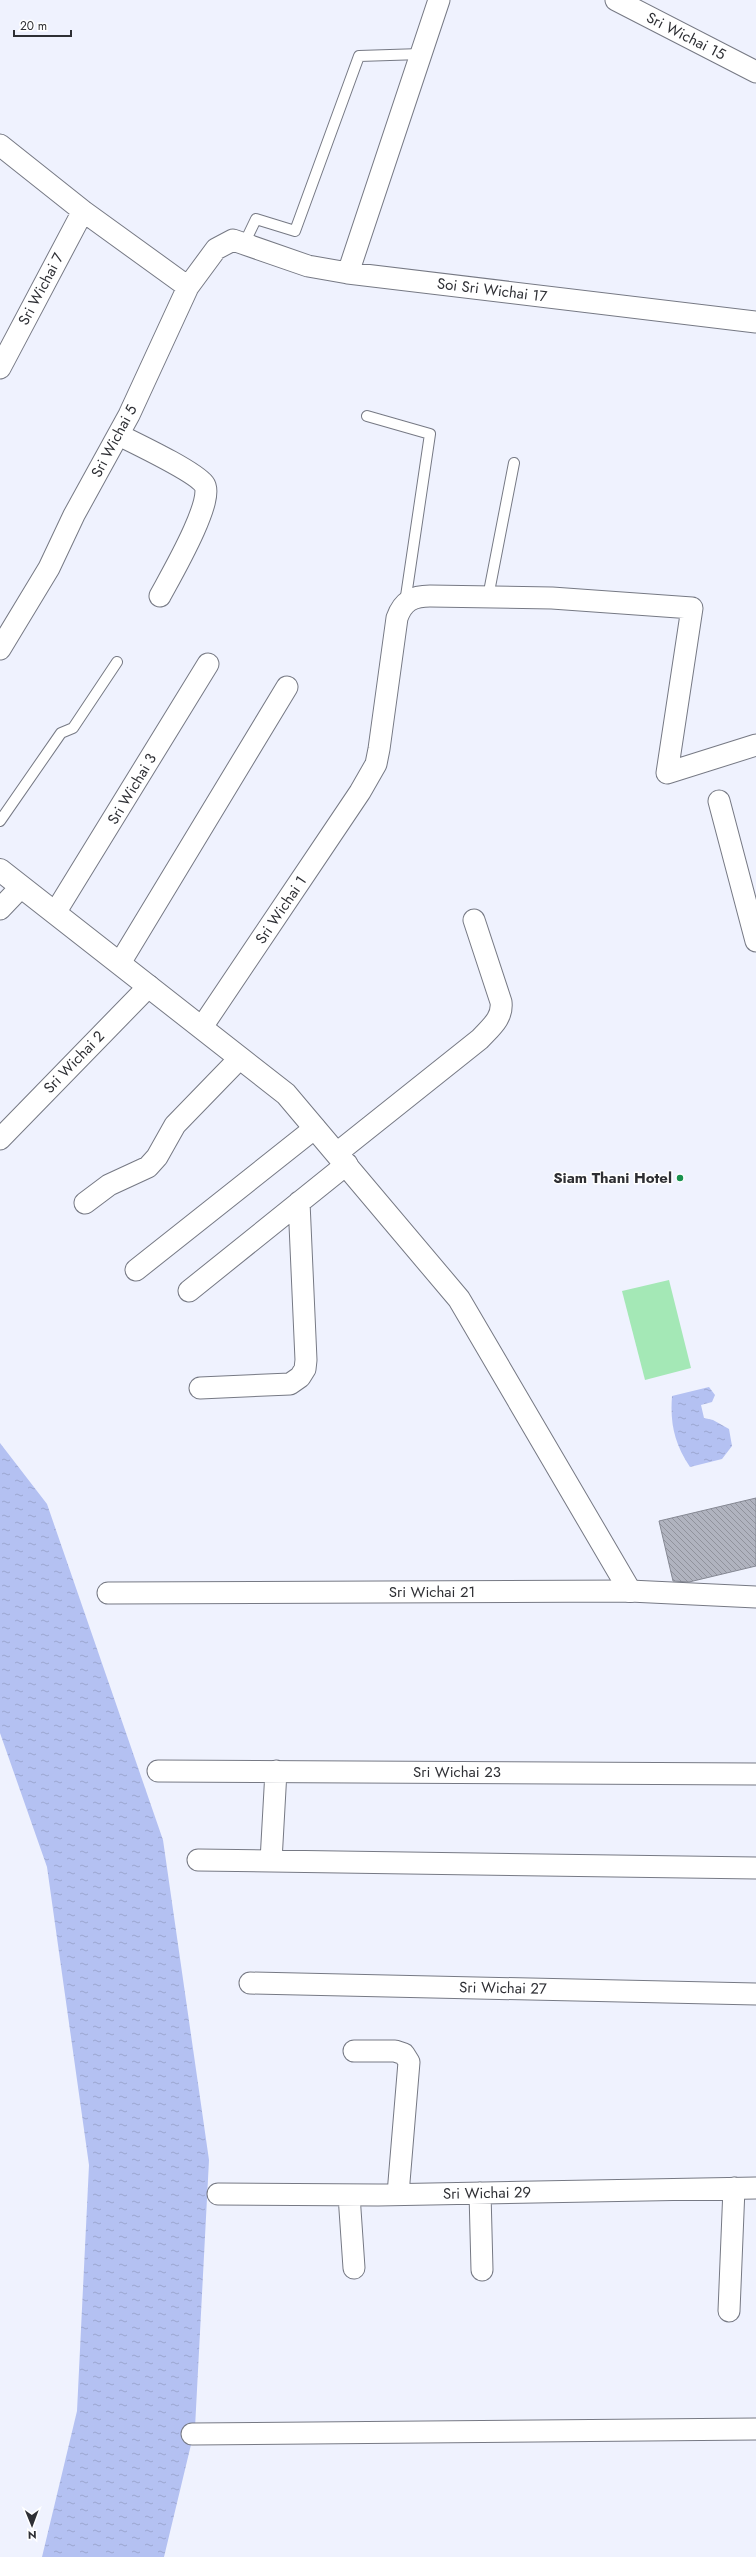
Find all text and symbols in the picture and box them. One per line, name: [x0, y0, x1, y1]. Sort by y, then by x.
street label: Sri Wichai 15: [643, 7, 729, 65]
scale bar: [14, 12, 71, 38]
text: 20 m: [20, 17, 47, 35]
street label: Sri Wichai 7: [13, 249, 69, 329]
street label: Soi Sri Wichai 17: [436, 272, 548, 308]
street label: Sri Wichai 5: [86, 401, 142, 481]
street label: Sri Wichai 3: [102, 749, 162, 829]
street label: Sri Wichai 1: [250, 872, 312, 948]
street label: Sri Wichai 2: [38, 1026, 110, 1098]
place label: Siam Thani Hotel: [553, 1167, 672, 1189]
marker: Siam Thani Hotel: [675, 1173, 685, 1183]
street label: Sri Wichai 21: [389, 1581, 475, 1603]
street label: Sri Wichai 23: [413, 1761, 501, 1783]
street label: Sri Wichai 27: [459, 1976, 547, 2000]
street label: Sri Wichai 29: [443, 2181, 531, 2205]
north arrow: [12, 2505, 52, 2545]
text: N: [28, 2527, 37, 2543]

